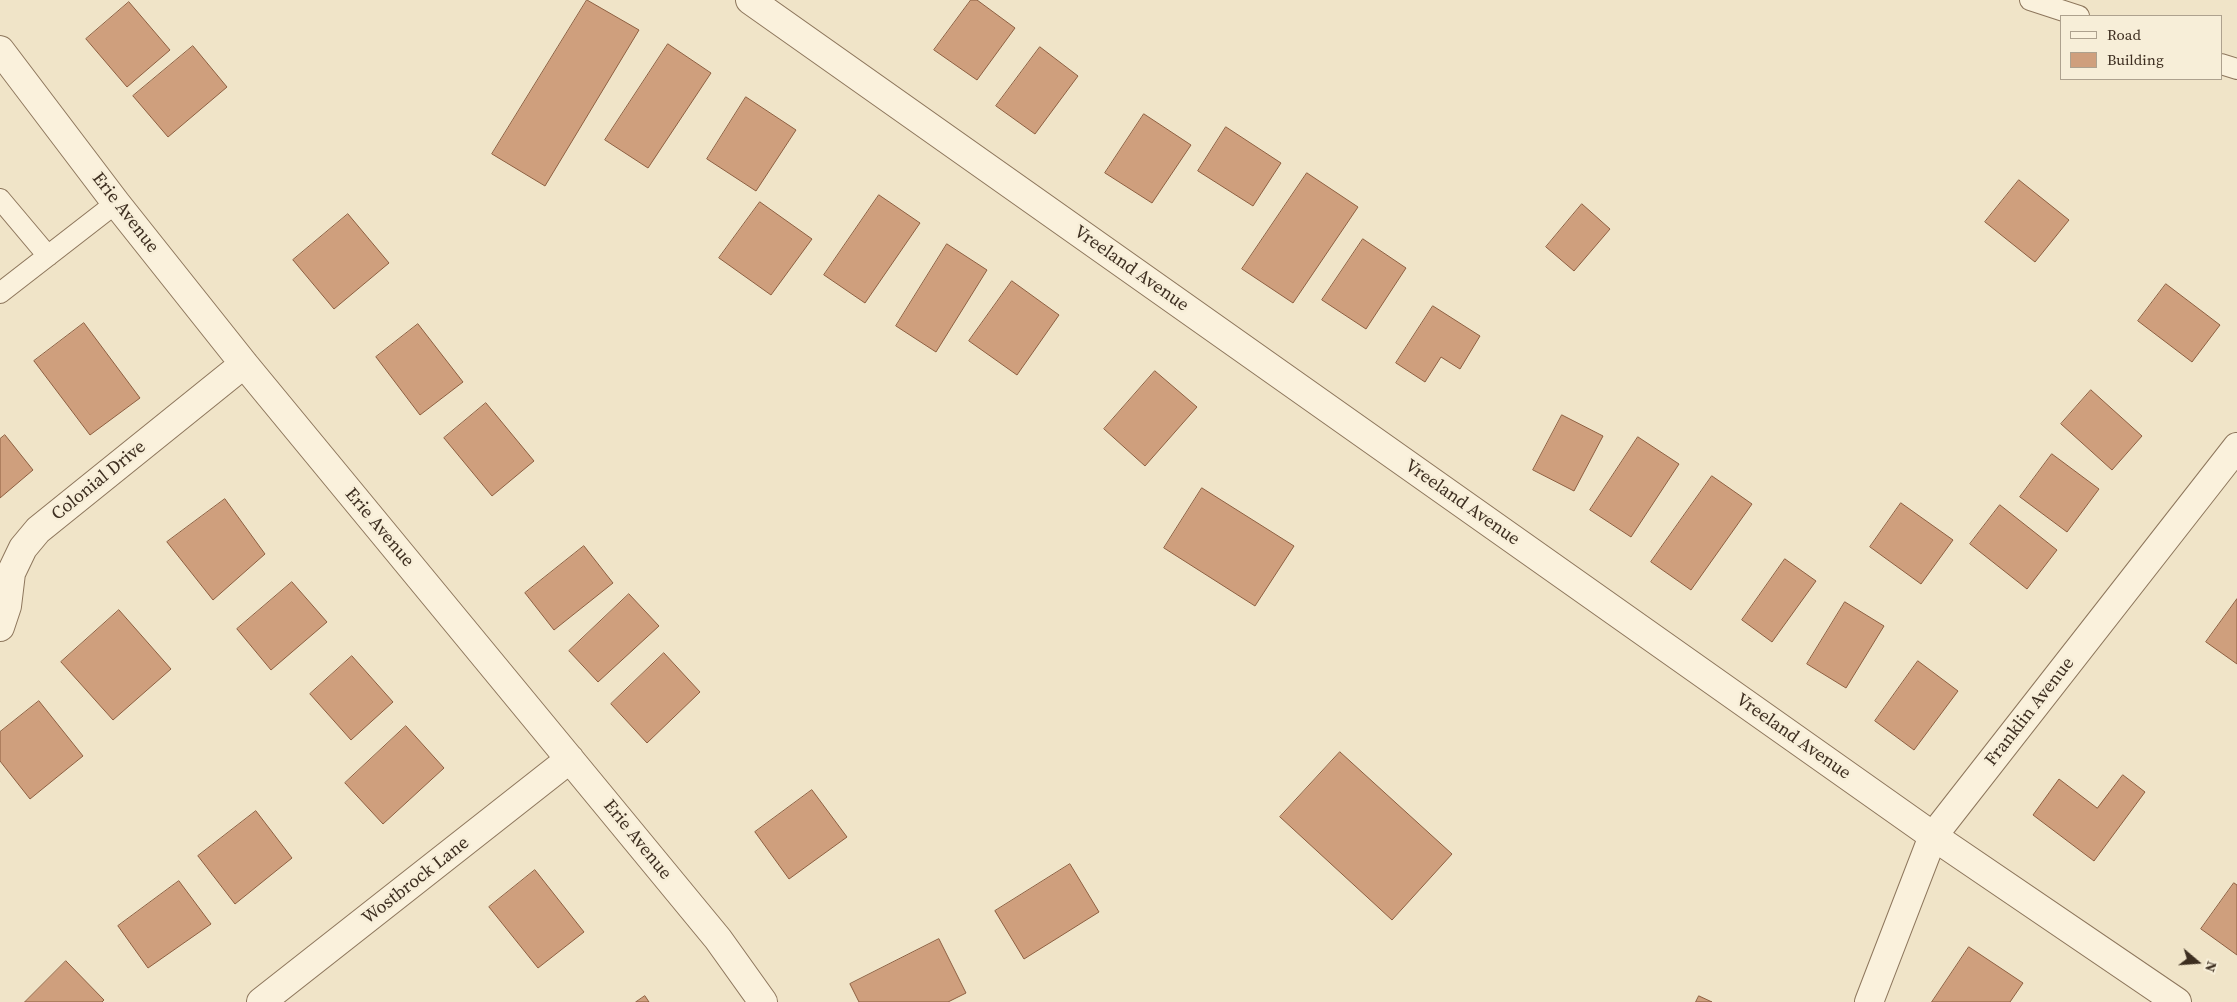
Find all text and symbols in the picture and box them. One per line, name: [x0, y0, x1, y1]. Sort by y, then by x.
legend: [2060, 15, 2222, 80]
text: Road: [2107, 24, 2141, 45]
text: Building: [2107, 49, 2164, 70]
street label: Erie Avenue: [87, 168, 163, 258]
street label: Vreeland Avenue: [1069, 221, 1193, 317]
street label: Colonial Drive: [48, 437, 150, 525]
street label: Vreeland Avenue: [1400, 455, 1524, 551]
street label: Erie Avenue: [340, 484, 418, 572]
street label: Franklin Avenue: [1981, 653, 2079, 771]
street label: Vreeland Avenue: [1731, 689, 1855, 785]
street label: Erie Avenue: [598, 796, 676, 884]
street label: Wostbrock Lane: [358, 833, 474, 929]
north arrow: [2172, 937, 2222, 987]
text: N: [2200, 959, 2222, 975]

